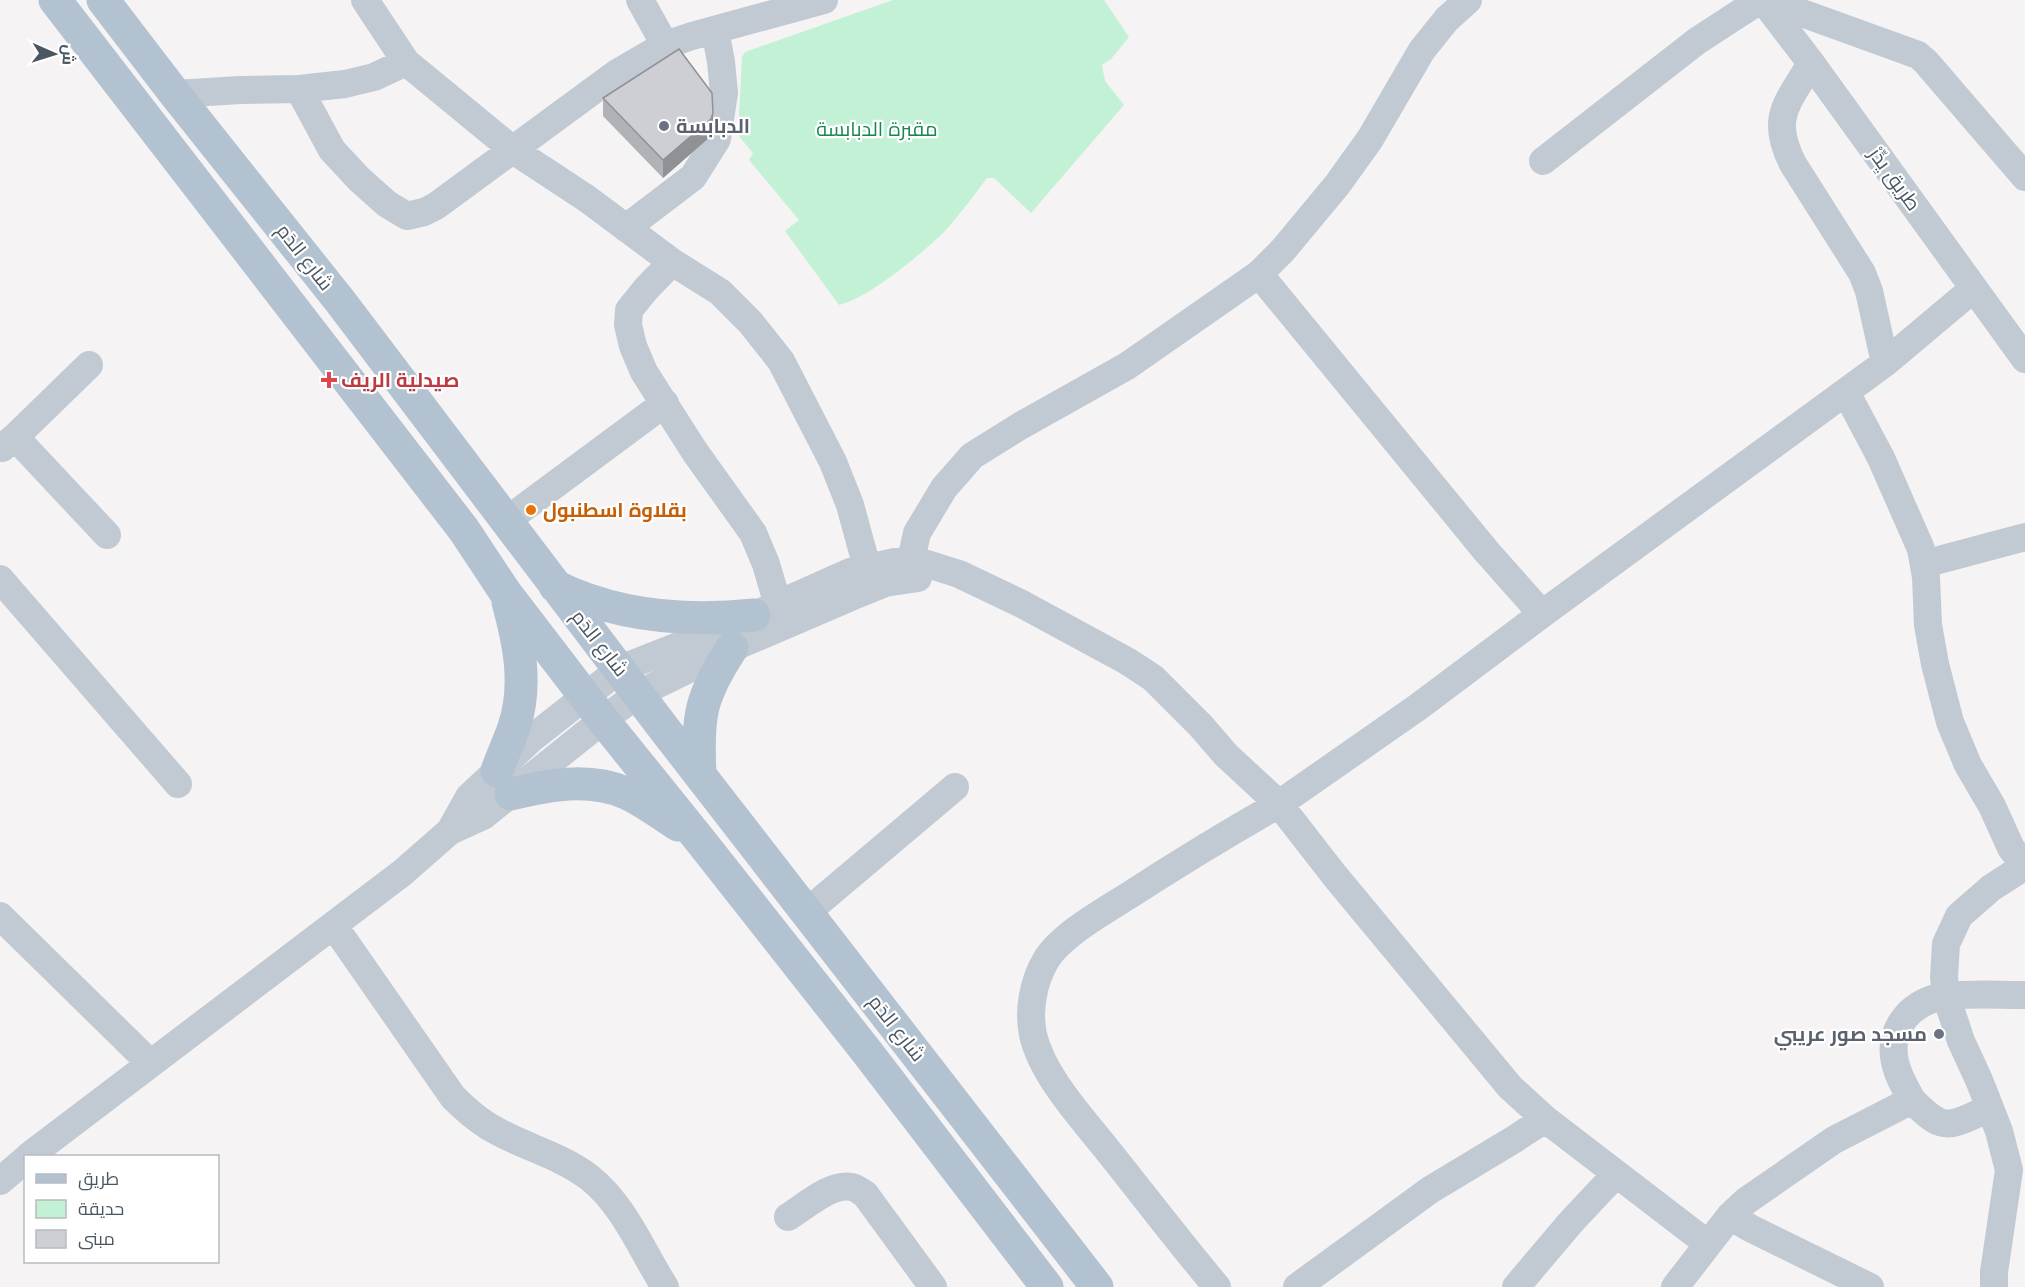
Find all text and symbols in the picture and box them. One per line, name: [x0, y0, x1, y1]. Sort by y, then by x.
north arrow: [24, 24, 84, 84]
text: ش: [58, 44, 80, 66]
place label: الدبابسة: [676, 113, 750, 139]
park label: مقبرة الدبابسة: [816, 116, 938, 142]
marker: الدبابسة: [657, 119, 671, 133]
street label: طريق يِدِّرْ: [1863, 141, 1927, 216]
street label: شارع الدَم: [270, 218, 339, 296]
place label: صيدلية الريف: [341, 367, 459, 393]
marker: صيدلية الريف: [322, 373, 336, 387]
place label: بقلاوة اسطنبول: [543, 497, 687, 523]
marker: بقلاوة اسطنبول: [524, 503, 538, 517]
street label: شارع الدَم: [565, 604, 634, 682]
street label: شارع الدَم: [862, 989, 931, 1067]
place label: مسجد صور عريبي: [1774, 1021, 1927, 1051]
marker: مسجد صور عريبي: [1932, 1027, 1946, 1041]
legend: [24, 1155, 219, 1263]
text: طريق: [78, 1167, 119, 1191]
text: حديقة: [78, 1197, 124, 1220]
text: مبنى: [78, 1227, 115, 1250]

